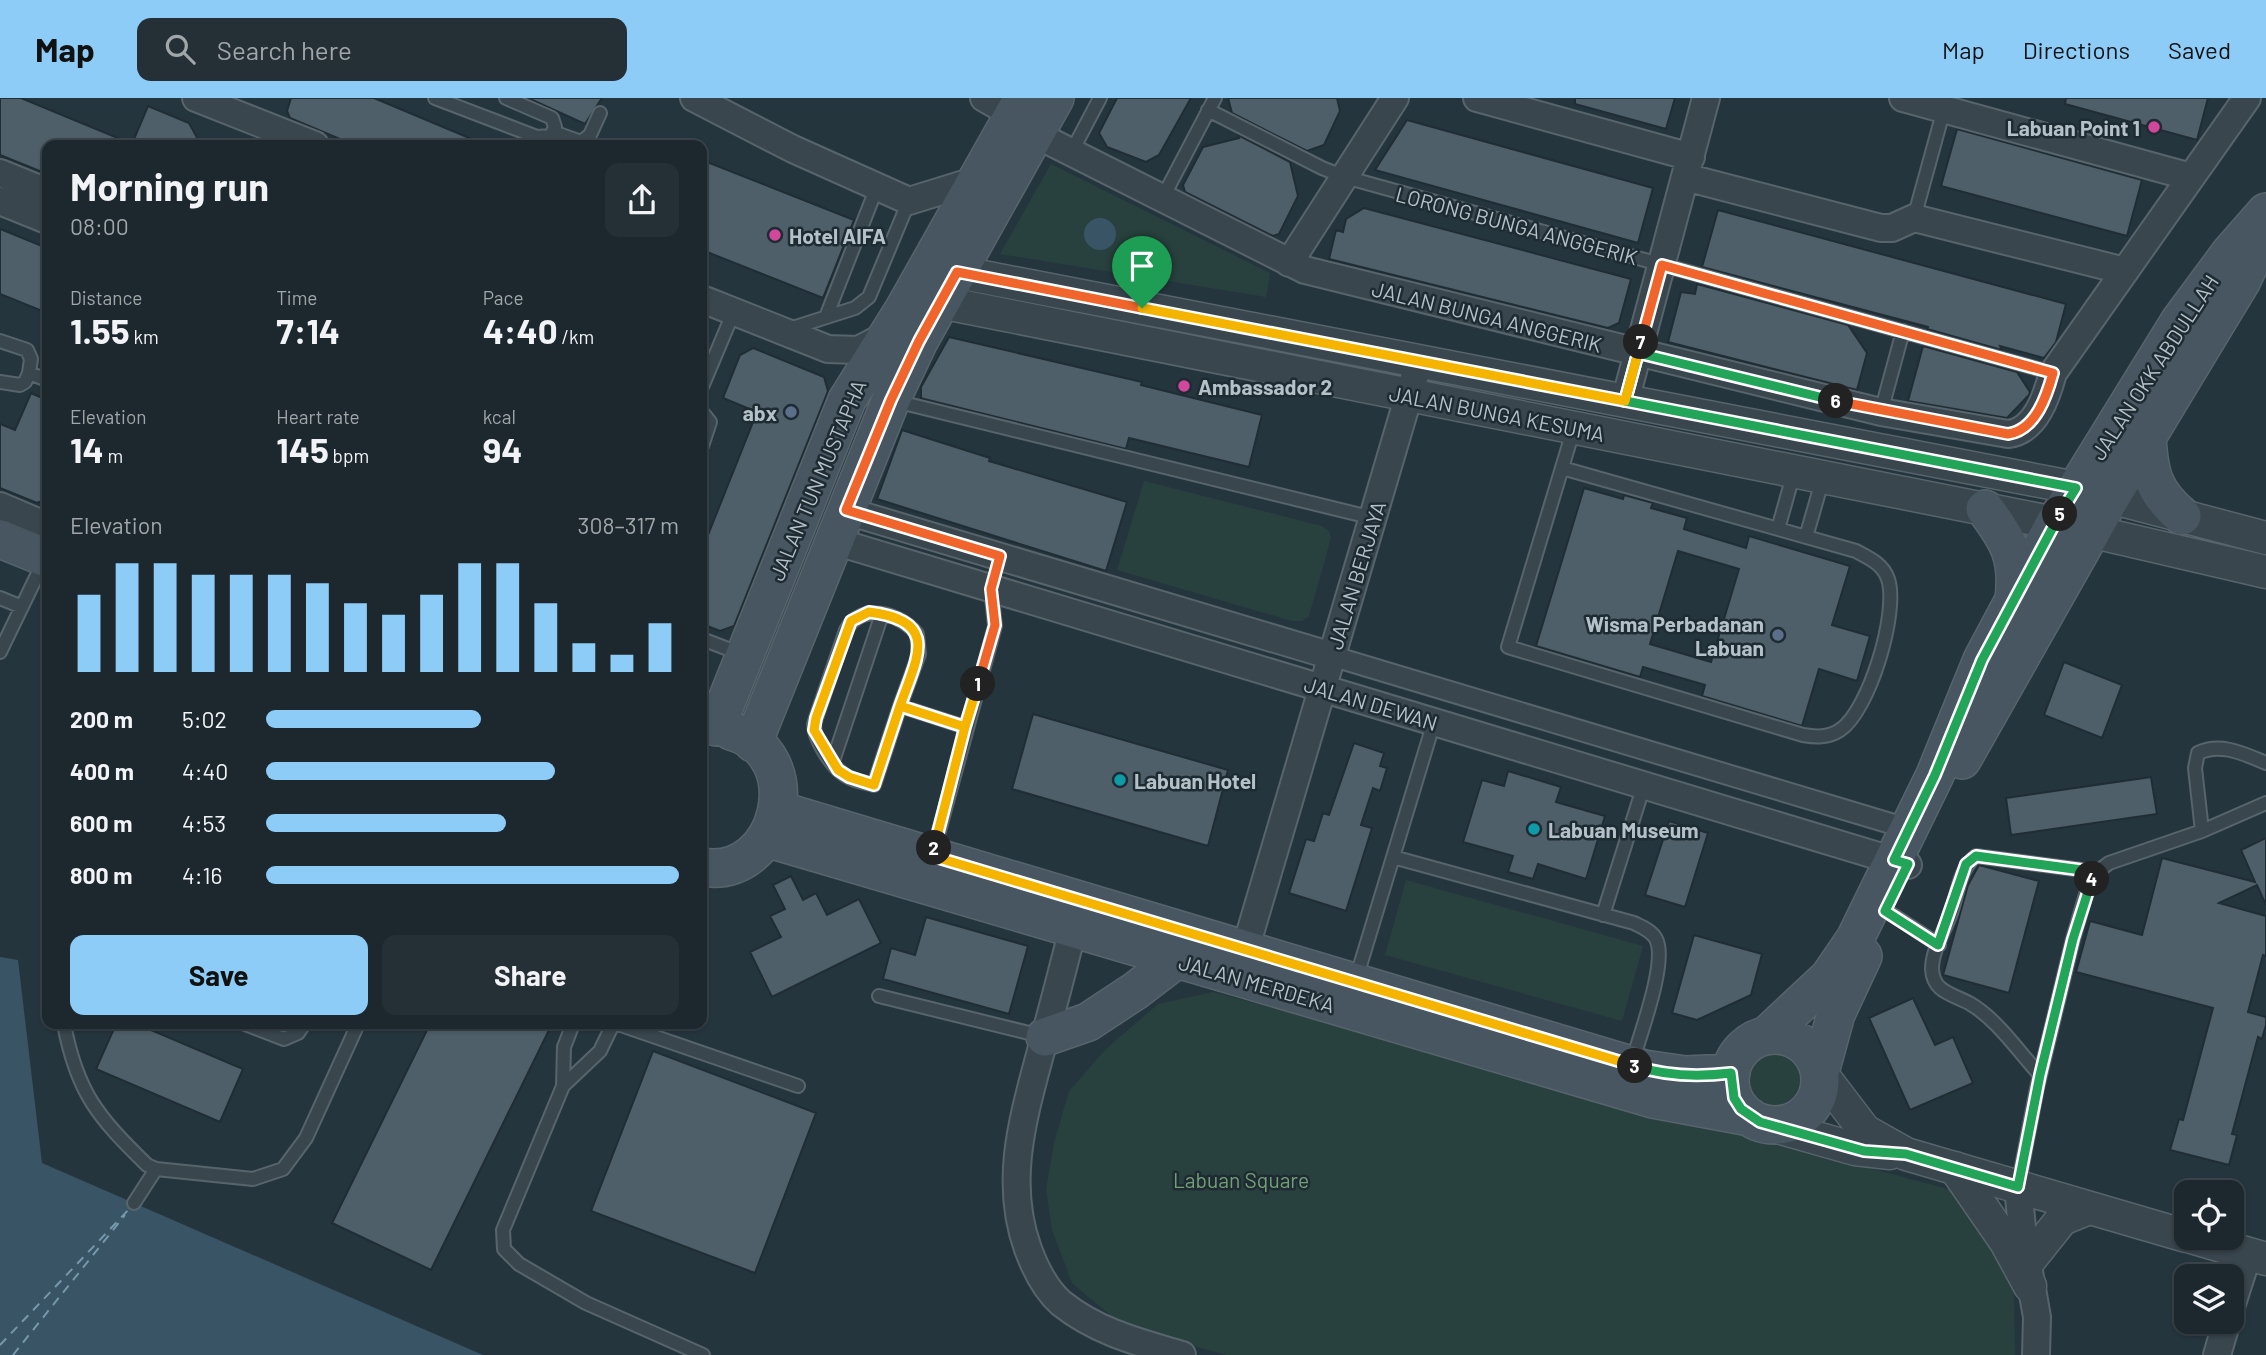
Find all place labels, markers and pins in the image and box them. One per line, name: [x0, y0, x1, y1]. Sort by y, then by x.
place label: Labuan Point 1: [2007, 115, 2140, 140]
marker: Labuan Point 1: [2146, 119, 2162, 135]
place label: Hotel AIFA: [789, 223, 886, 248]
marker: Hotel AIFA: [767, 227, 783, 243]
pin: [1112, 236, 1172, 308]
pin: 7: [1624, 324, 1658, 360]
place label: Ambassador 2: [1198, 374, 1332, 399]
marker: Ambassador 2: [1176, 378, 1192, 394]
pin: 6: [1818, 384, 1854, 418]
place label: abx: [743, 400, 777, 425]
marker: abx: [783, 404, 799, 420]
pin: 5: [2042, 496, 2078, 532]
place label: Wisma Perbadanan Labuan: [1585, 611, 1764, 660]
marker: Wisma Perbadanan Labuan: [1770, 627, 1786, 643]
pin: 1: [960, 666, 996, 702]
place label: Labuan Hotel: [1134, 768, 1256, 793]
marker: Labuan Hotel: [1112, 772, 1128, 788]
place label: Labuan Museum: [1548, 817, 1699, 842]
marker: Labuan Museum: [1526, 821, 1542, 837]
pin: 2: [916, 830, 951, 866]
pin: 4: [2074, 862, 2110, 896]
pin: 3: [1618, 1048, 1652, 1084]

